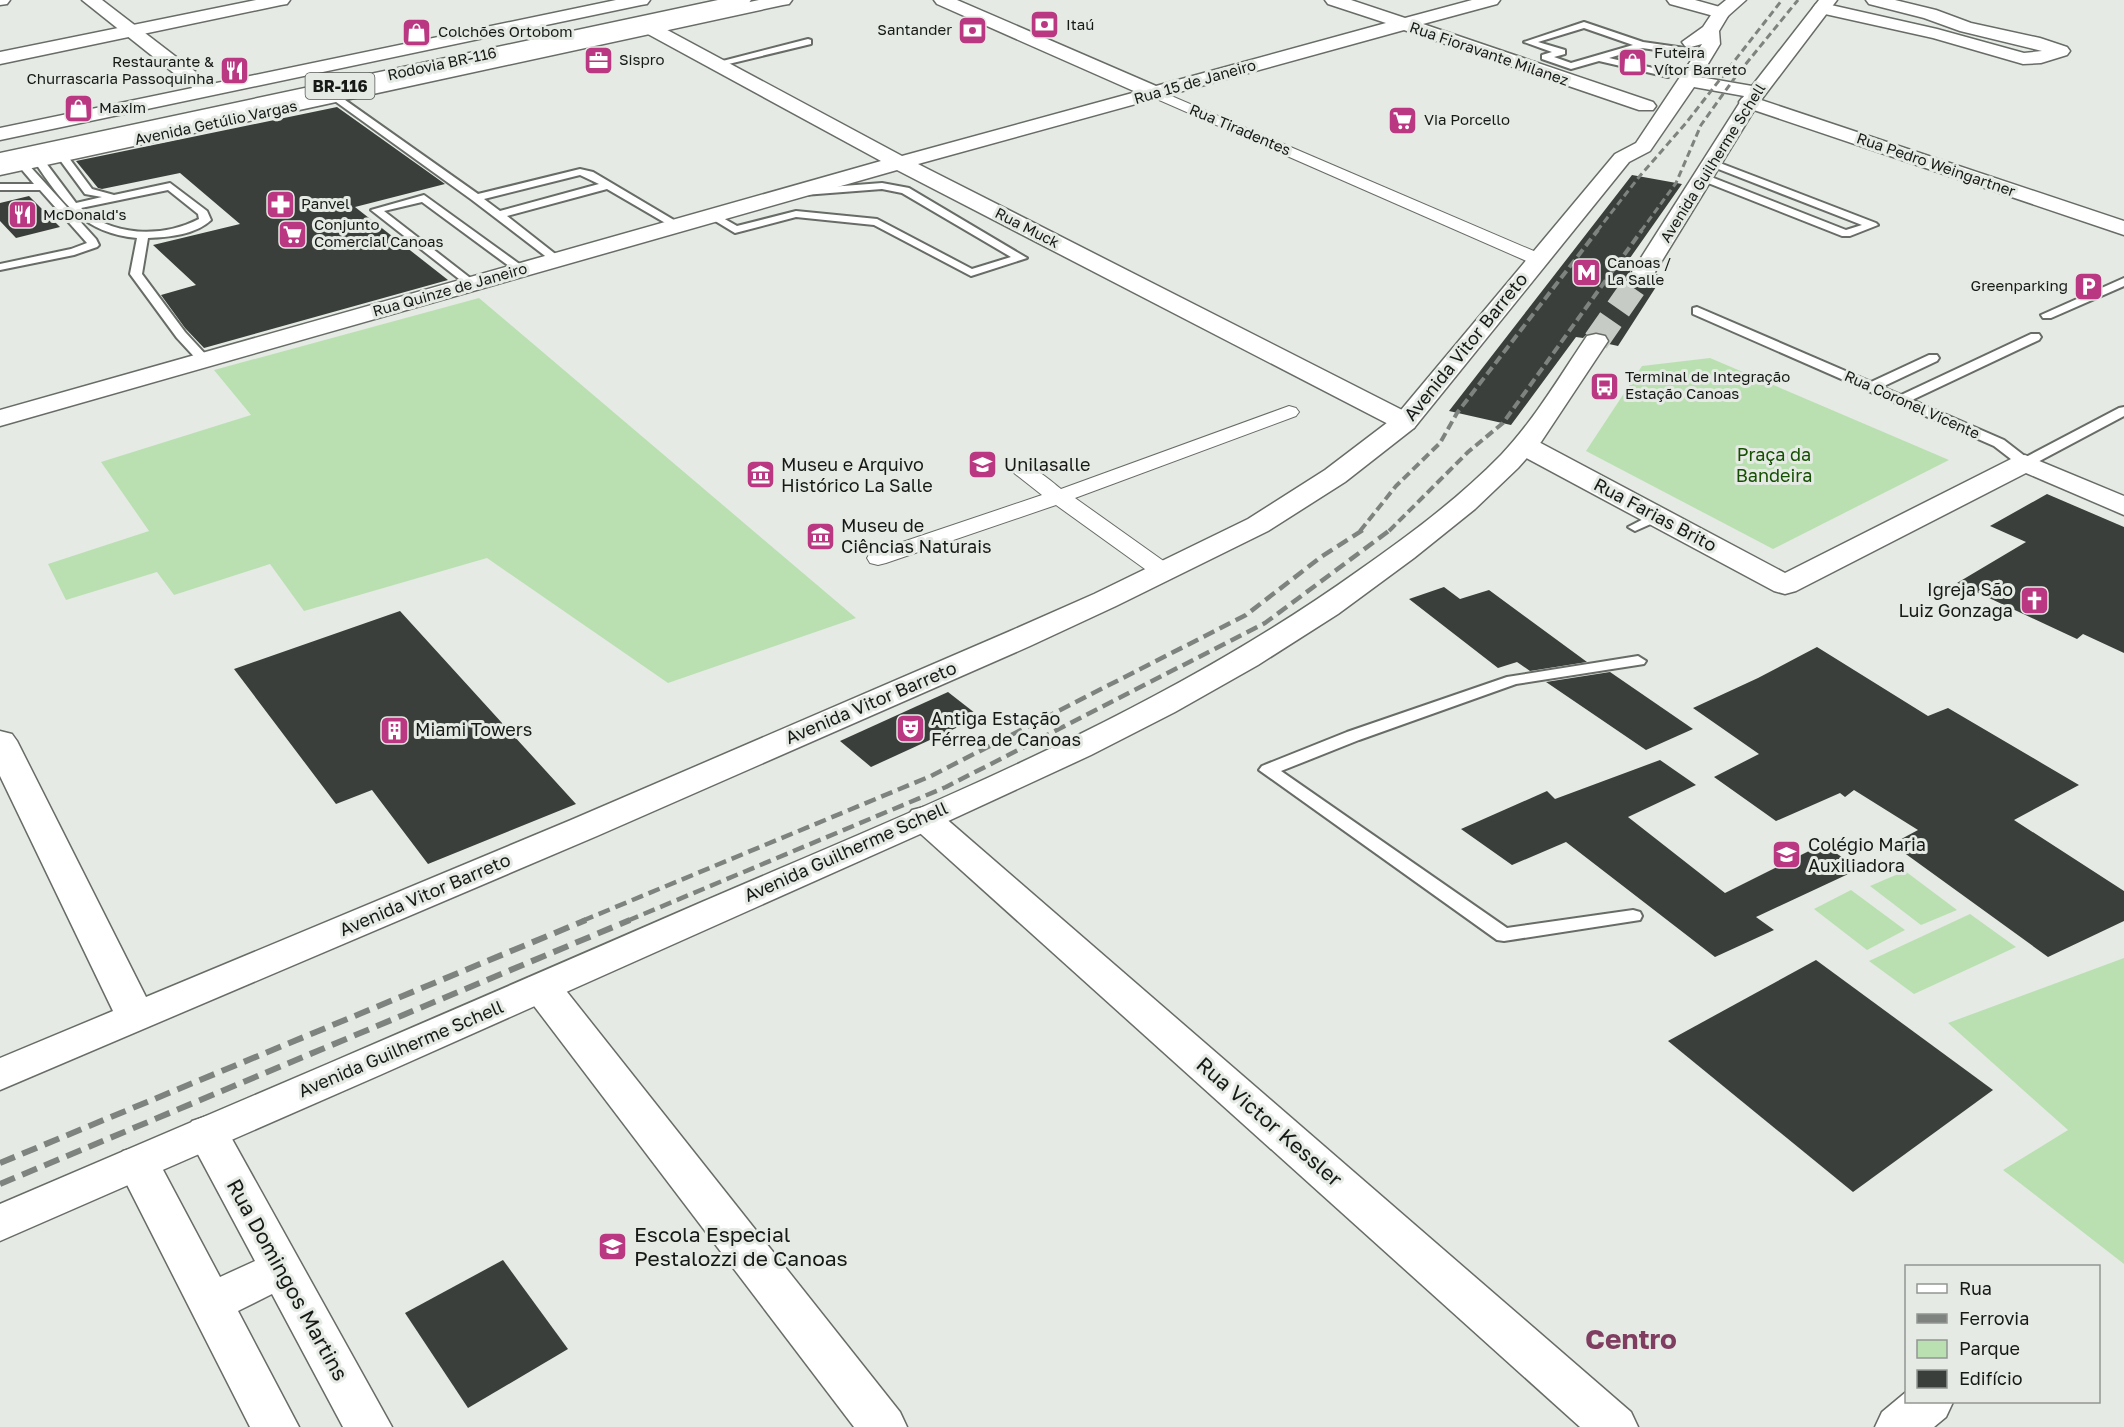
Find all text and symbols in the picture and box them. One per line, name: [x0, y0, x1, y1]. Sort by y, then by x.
bank icon: Itaú: [1029, 9, 1061, 41]
bank icon: Santander: [957, 14, 989, 46]
place label: Itaú: [1066, 15, 1094, 33]
shop icon: Colchões Ortobom: [401, 16, 433, 48]
street label: Rua Fioravante Milanez: [1408, 17, 1571, 89]
place label: Santander: [877, 20, 952, 38]
place label: Colchões Ortobom: [438, 22, 572, 40]
street label: Rodovia BR-116: [386, 43, 498, 83]
place label: Futeira Vítor Barreto: [1654, 43, 1746, 78]
office icon: Sispro: [582, 44, 614, 76]
shop icon: Futeira Vítor Barreto: [1617, 46, 1649, 78]
place label: Sispro: [619, 50, 665, 68]
place label: Restaurante & Churrascaria Passoquinha: [26, 52, 214, 87]
restaurant icon: Restaurante & Churrascaria Passoquinha: [219, 55, 251, 87]
street label: Rua 15 de Janeiro: [1132, 55, 1258, 107]
road number: BR-116: [306, 73, 374, 99]
street label: Avenida Guilherme Schell: [1656, 80, 1769, 245]
shop icon: Maxim: [62, 92, 94, 124]
street label: Avenida Getúlio Vargas: [133, 96, 299, 148]
place label: Maxim: [99, 98, 146, 116]
street label: Rua Tiradentes: [1187, 100, 1294, 159]
supermarket icon: Via Porcello: [1387, 104, 1419, 136]
place label: Via Porcello: [1424, 110, 1510, 128]
street label: Rua Pedro Weingartner: [1855, 128, 2018, 200]
pharmacy icon: Panvel: [264, 188, 296, 220]
place label: Panvel: [301, 194, 350, 212]
restaurant icon: McDonald's: [6, 199, 38, 231]
street label: Rua Muck: [992, 203, 1063, 251]
place label: McDonald's: [43, 205, 126, 223]
place label: Conjunto Comercial Canoas: [314, 215, 443, 250]
supermarket icon: Conjunto Comercial Canoas: [277, 218, 309, 250]
place label: Canoas / La Salle: [1607, 253, 1671, 288]
metro station icon: Canoas / La Salle: [1570, 256, 1602, 288]
street label: Rua Quinze de Janeiro: [370, 258, 529, 320]
street label: Avenida Vitor Barreto: [1399, 268, 1532, 425]
parking icon: Greenparking: [2073, 270, 2105, 302]
place label: Greenparking: [1971, 276, 2068, 294]
street label: Rua Coronel Vicente: [1842, 366, 1983, 442]
place label: Terminal de Integração Estação Canoas: [1625, 367, 1790, 402]
bus stop icon: Terminal de Integração Estação Canoas: [1588, 370, 1620, 402]
park label: Praça da Bandeira: [1736, 443, 1812, 486]
school or university icon: Unilasalle: [967, 449, 999, 481]
place label: Museu e Arquivo Histórico La Salle: [781, 453, 933, 496]
place label: Unilasalle: [1004, 453, 1090, 475]
museum icon: Museu e Arquivo Histórico La Salle: [744, 459, 776, 491]
street label: Rua Farias Brito: [1590, 472, 1721, 556]
place label: Museu de Ciências Naturais: [841, 514, 992, 557]
museum icon: Museu de Ciências Naturais: [804, 520, 836, 552]
place label: Igreja São Luiz Gonzaga: [1899, 578, 2013, 621]
church icon: Igreja São Luiz Gonzaga: [2018, 584, 2050, 616]
street label: Avenida Vitor Barreto: [782, 656, 959, 748]
place label: Antiga Estação Férrea de Canoas: [931, 707, 1081, 750]
theatre icon: Antiga Estação Férrea de Canoas: [894, 713, 926, 745]
building icon: Miami Towers: [378, 714, 410, 746]
place label: Miami Towers: [415, 718, 532, 740]
street label: Avenida Guilherme Schell: [740, 796, 951, 906]
place label: Colégio Maria Auxiliadora: [1808, 833, 1926, 876]
school or university icon: Colégio Maria Auxiliadora: [1771, 839, 1803, 871]
street label: Avenida Vitor Barreto: [336, 848, 513, 940]
street label: Avenida Guilherme Schell: [295, 995, 507, 1101]
street label: Rua Victor Kessler: [1191, 1051, 1348, 1192]
street label: Rua Domingos Martins: [222, 1174, 354, 1385]
place label: Escola Especial Pestalozzi de Canoas: [634, 1221, 848, 1271]
school or university icon: Escola Especial Pestalozzi de Canoas: [597, 1231, 629, 1263]
legend: [1905, 1265, 2100, 1403]
text: Rua: [1959, 1277, 1992, 1299]
text: Ferrovia: [1959, 1307, 2029, 1329]
district label: Centro: [1585, 1322, 1677, 1355]
text: Parque: [1959, 1337, 2020, 1359]
text: Edifício: [1959, 1367, 2023, 1389]

